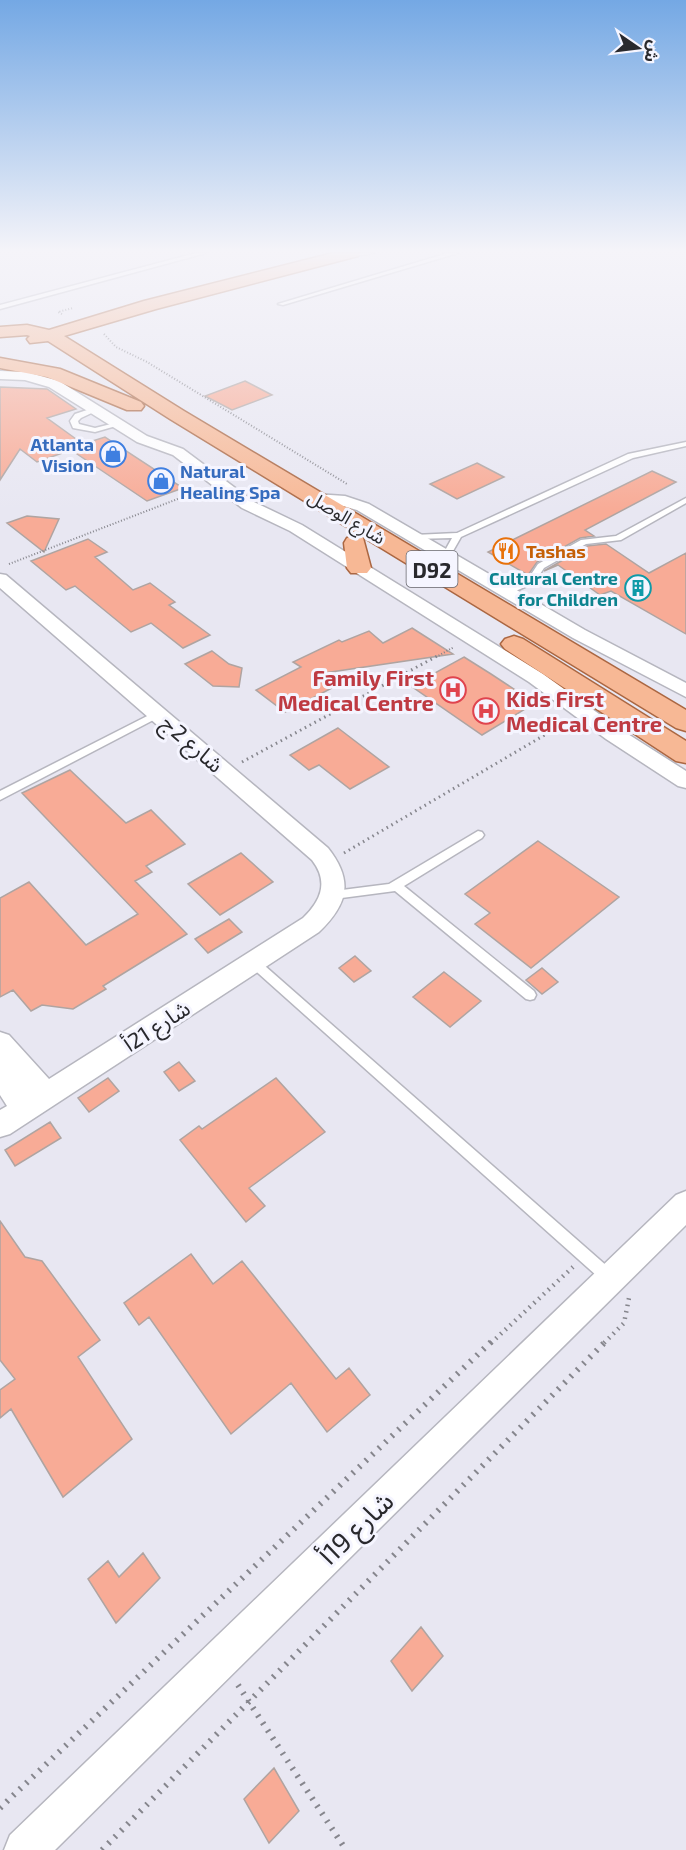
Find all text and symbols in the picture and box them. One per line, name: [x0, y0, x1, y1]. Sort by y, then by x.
north arrow: [608, 18, 668, 78]
text: ش: [640, 39, 665, 65]
place label: Atlanta Vision: [30, 433, 94, 476]
shop icon: Atlanta Vision: [98, 439, 128, 469]
place label: Natural Healing Spa: [180, 460, 281, 503]
shop icon: Natural Healing Spa: [146, 466, 176, 496]
street label: شارع الوصل: [302, 485, 390, 552]
restaurant icon: Tashas: [491, 536, 521, 566]
place label: Tashas: [526, 540, 586, 562]
road number: D92: [406, 551, 458, 587]
place label: Cultural Centre for Children: [489, 567, 618, 610]
building icon: Cultural Centre for Children: [623, 573, 653, 603]
place label: Family First Medical Centre: [278, 664, 434, 715]
hospital icon: Family First Medical Centre: [438, 675, 468, 705]
place label: Kids First Medical Centre: [506, 685, 662, 736]
hospital icon: Kids First Medical Centre: [471, 696, 501, 726]
street label: شارع 2ج: [153, 709, 230, 781]
street label: شارع 21أ: [118, 994, 197, 1060]
street label: شارع 19أ: [311, 1484, 403, 1575]

